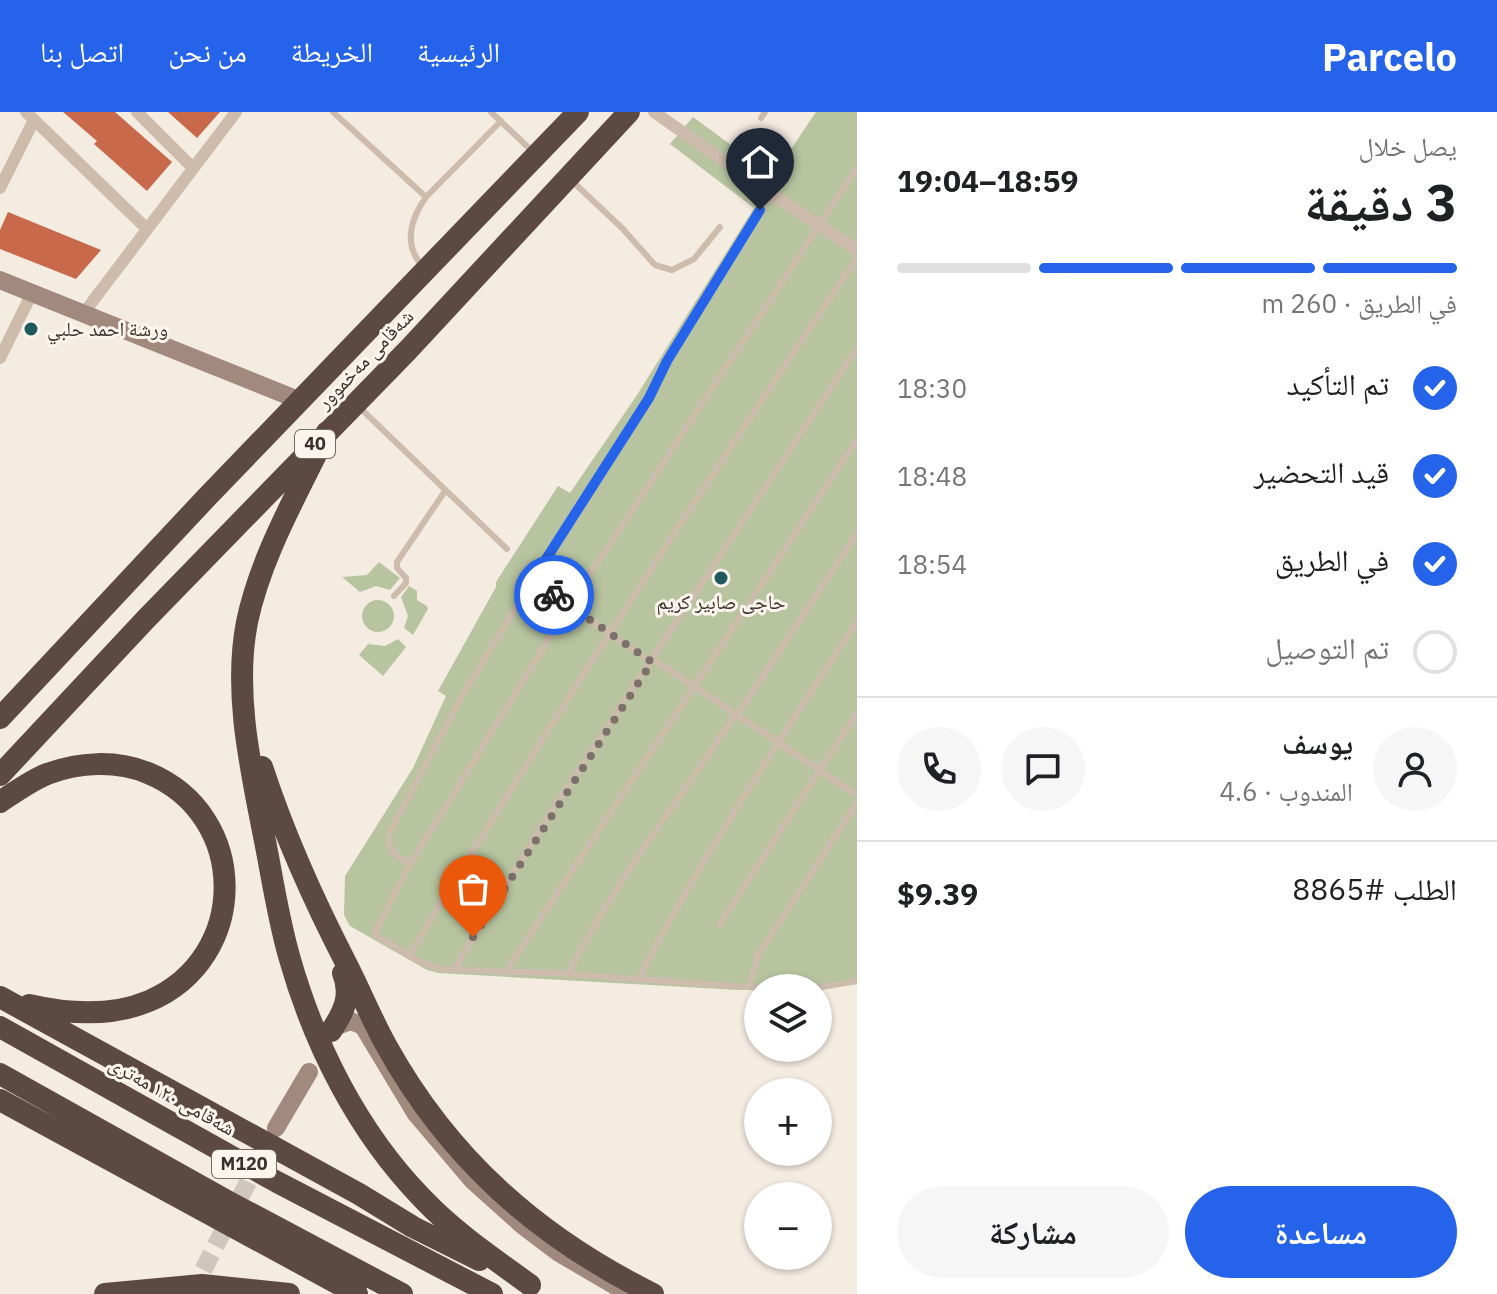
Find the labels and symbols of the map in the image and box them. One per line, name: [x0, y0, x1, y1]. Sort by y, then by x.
pin: [726, 128, 794, 210]
street label: شەقامی مەخموور: [309, 303, 419, 415]
place label: ورشة احمد حلبي: [47, 315, 168, 345]
marker: ورشة احمد حلبي: [22, 320, 40, 338]
road number: 40: [295, 430, 335, 458]
courier: [514, 555, 594, 635]
marker: حاجی صابیر کریم: [712, 569, 730, 587]
place label: حاجی صابیر کریم: [656, 588, 786, 616]
pin: [439, 855, 507, 937]
street label: شەقامی ١٢٠ مەتری: [104, 1050, 240, 1141]
road number: M120: [212, 1150, 276, 1178]

